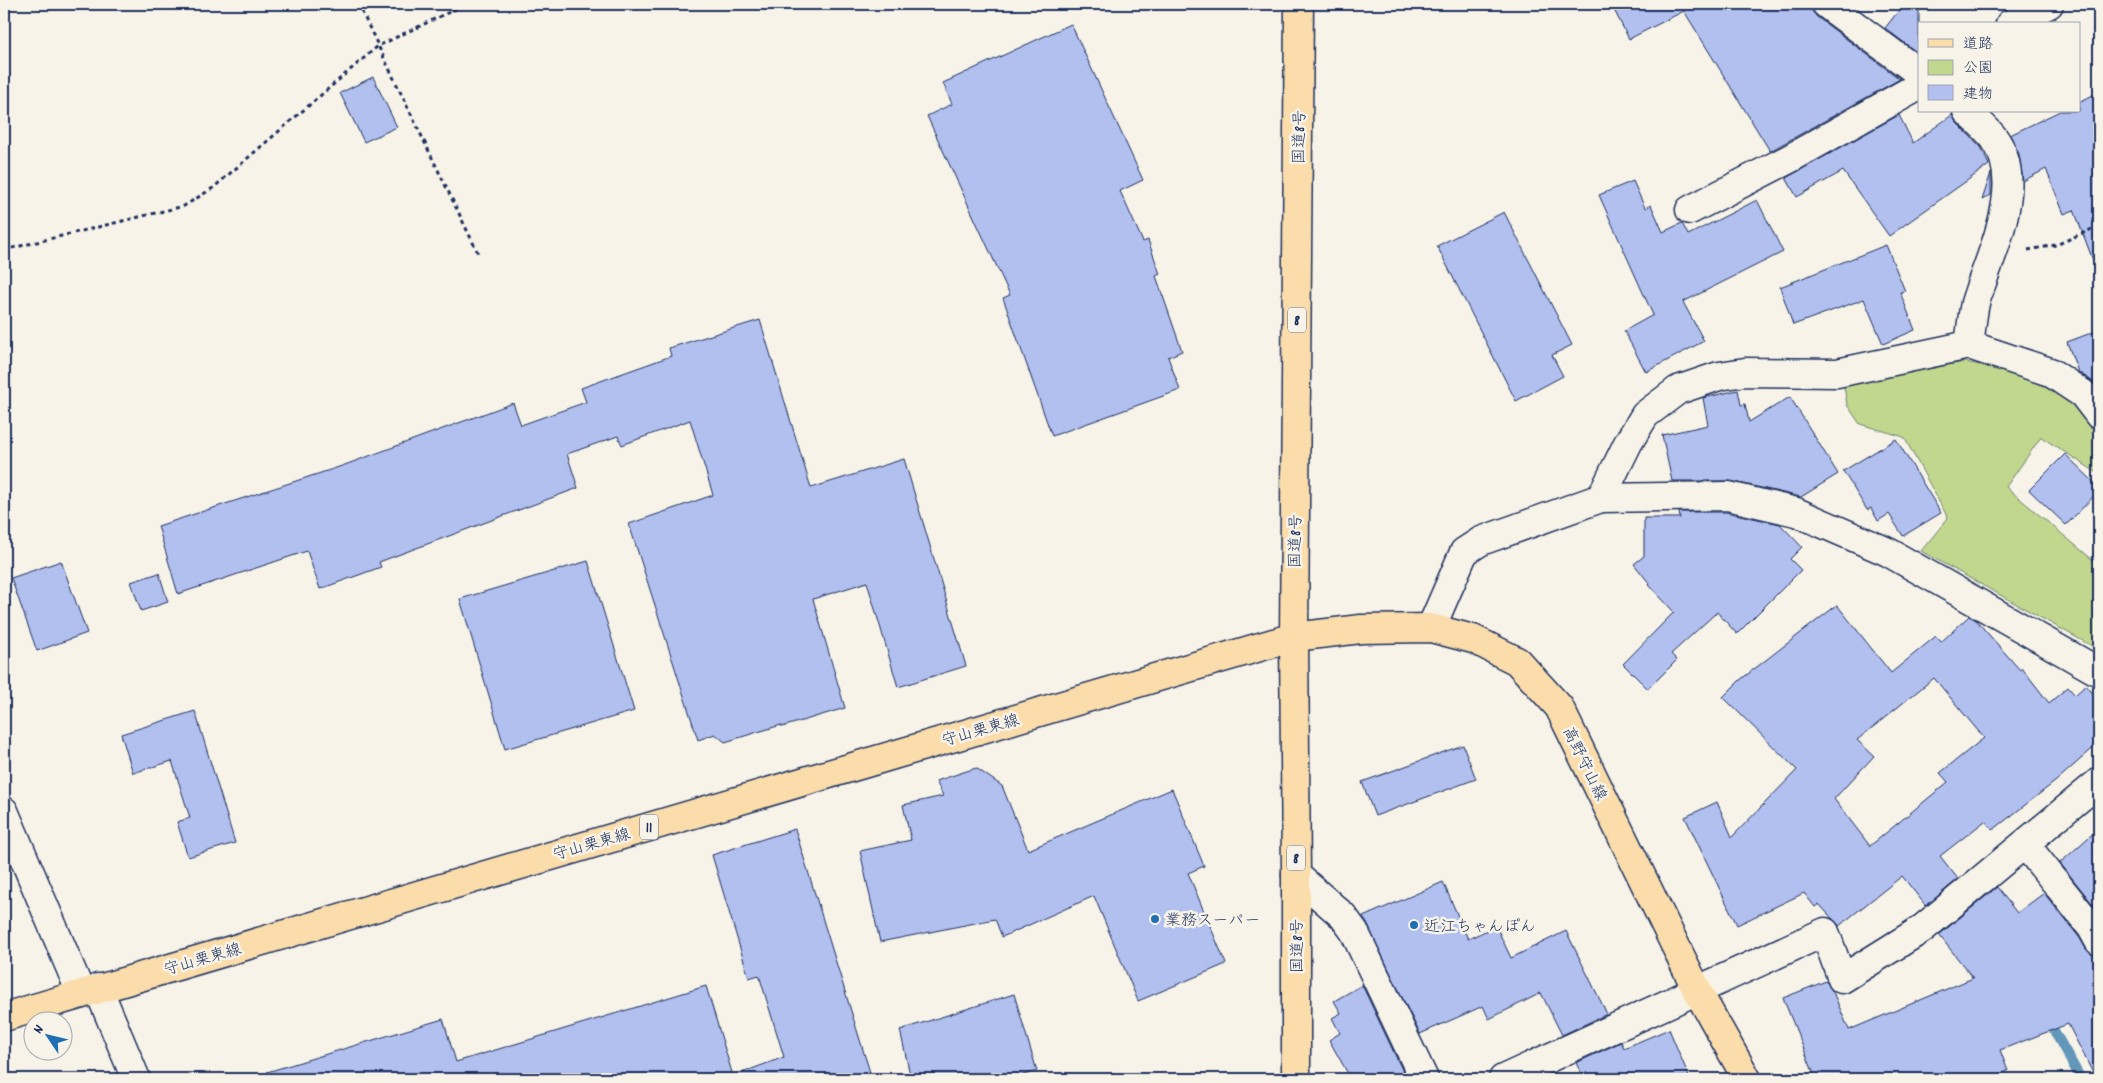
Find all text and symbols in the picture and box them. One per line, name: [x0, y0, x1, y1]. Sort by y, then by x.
legend: [1918, 22, 2080, 112]
text: 道路: [1963, 34, 1993, 56]
text: 公園: [1963, 58, 1993, 80]
text: 建物: [1963, 84, 1993, 106]
street label: 国道8号: [1289, 110, 1312, 164]
road number: 8: [1288, 308, 1306, 332]
street label: 国道8号: [1285, 514, 1308, 568]
street label: 守山栗東線: [939, 709, 1022, 753]
street label: 高野守山線: [1556, 723, 1612, 805]
road number: 11: [640, 814, 658, 840]
street label: 守山栗東線: [550, 823, 633, 867]
road number: 8: [1287, 846, 1305, 870]
place label: 業務スーパー: [1165, 910, 1260, 933]
marker: 業務スーパー: [1149, 913, 1161, 925]
place label: 近江ちゃんぽん: [1424, 916, 1536, 939]
street label: 国道8号: [1287, 919, 1310, 973]
marker: 近江ちゃんぽん: [1408, 919, 1420, 931]
street label: 守山栗東線: [161, 938, 244, 982]
north arrow: [22, 1010, 72, 1060]
text: N: [29, 1021, 49, 1038]

